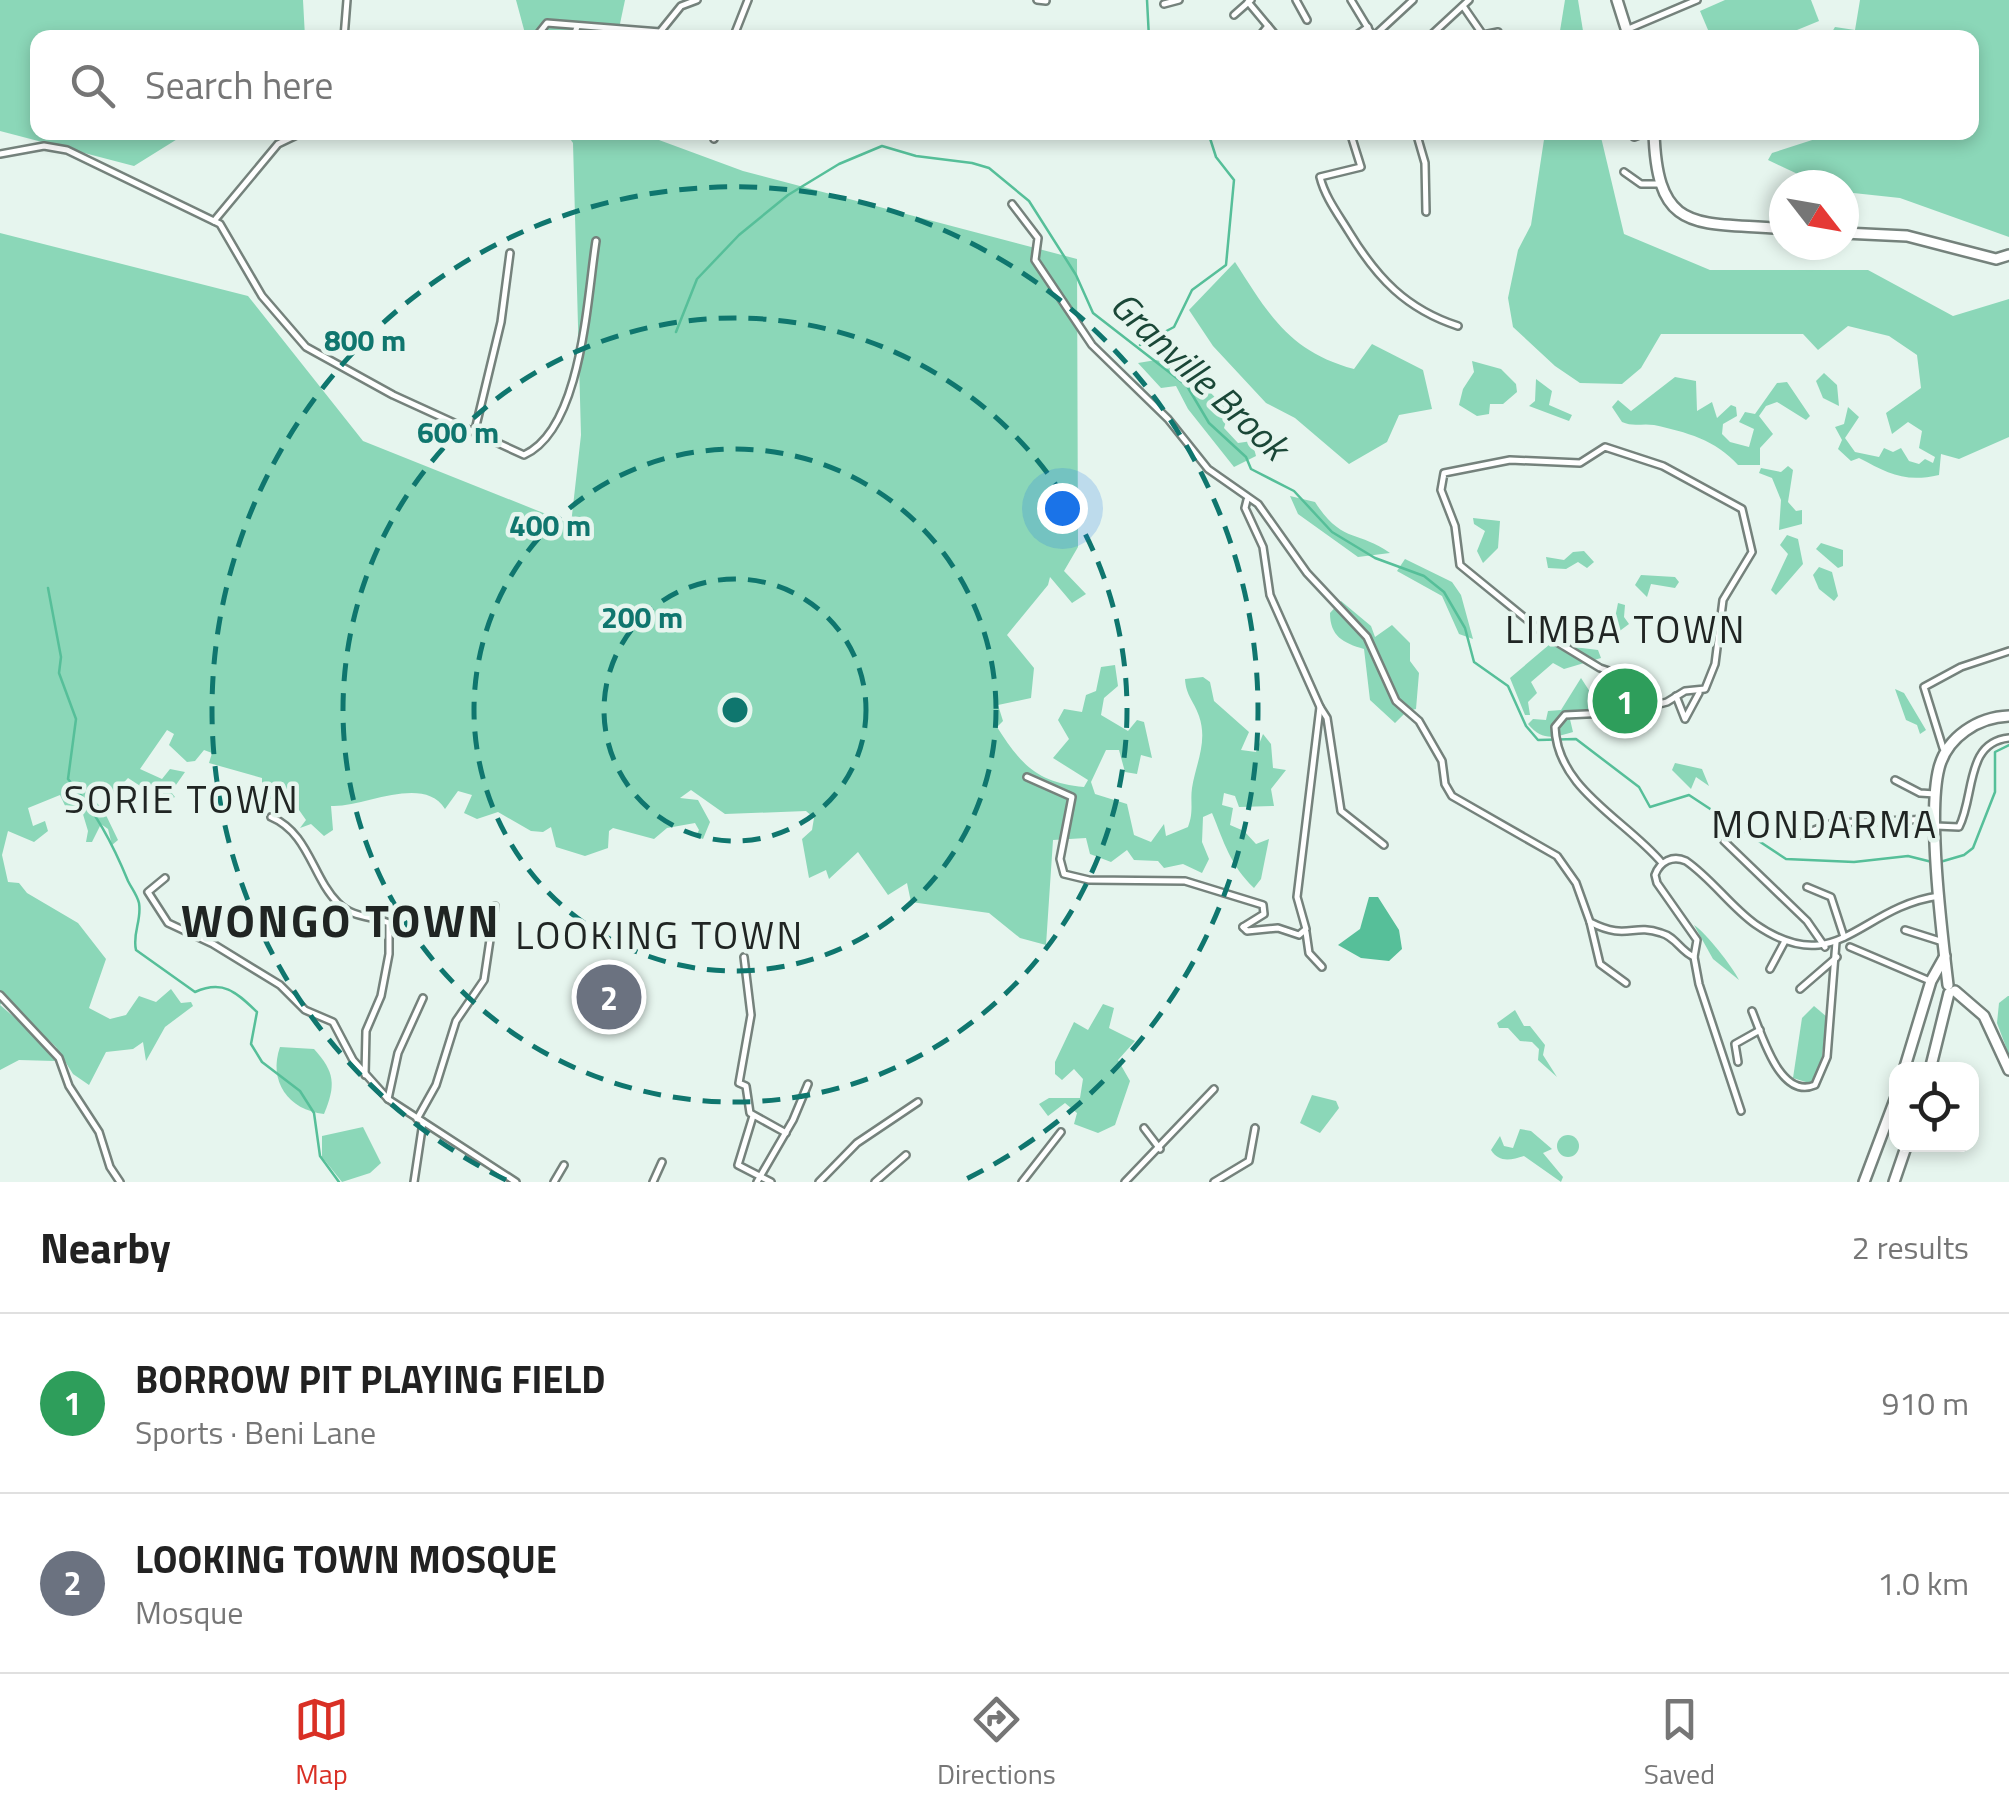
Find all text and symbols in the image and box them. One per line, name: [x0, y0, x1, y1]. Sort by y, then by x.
search box: [30, 30, 1979, 140]
text: Search here: [145, 56, 333, 114]
icon: search: [65, 58, 120, 113]
north arrow: [1769, 170, 1859, 260]
water label: Granville Brook: [1098, 277, 1305, 476]
text: 800 m: [324, 317, 406, 363]
text: 600 m: [417, 409, 499, 455]
your location: [1037, 483, 1088, 534]
text: 400 m: [509, 502, 591, 548]
text: 200 m: [601, 594, 683, 640]
district label: LIMBA TOWN: [1505, 600, 1747, 658]
pin: 1: [1592, 664, 1658, 738]
centre of rings: [717, 692, 753, 728]
district label: SORIE TOWN: [64, 770, 300, 828]
district label: MONDARMA: [1711, 795, 1939, 853]
district label: WONGO TOWN: [181, 886, 501, 954]
district label: LOOKING TOWN: [515, 906, 805, 964]
pin: 2: [576, 960, 642, 1034]
map controls: [1889, 1062, 1979, 1152]
button: locate: [1889, 1062, 1979, 1152]
text: Nearby: [40, 1215, 171, 1279]
text: 2 results: [1852, 1223, 1969, 1271]
text: BORROW PIT PLAYING FIELD: [135, 1350, 606, 1408]
text: 1: [64, 1379, 81, 1427]
text: 910 m: [1881, 1379, 1969, 1427]
text: Sports · Beni Lane: [135, 1408, 376, 1456]
text: LOOKING TOWN MOSQUE: [135, 1530, 557, 1588]
text: 2: [64, 1559, 81, 1607]
text: 1.0 km: [1877, 1559, 1969, 1607]
text: Mosque: [135, 1588, 243, 1636]
tab: Map: [294, 1692, 349, 1795]
tab: Directions: [937, 1692, 1056, 1795]
tab: Saved: [1644, 1692, 1715, 1795]

